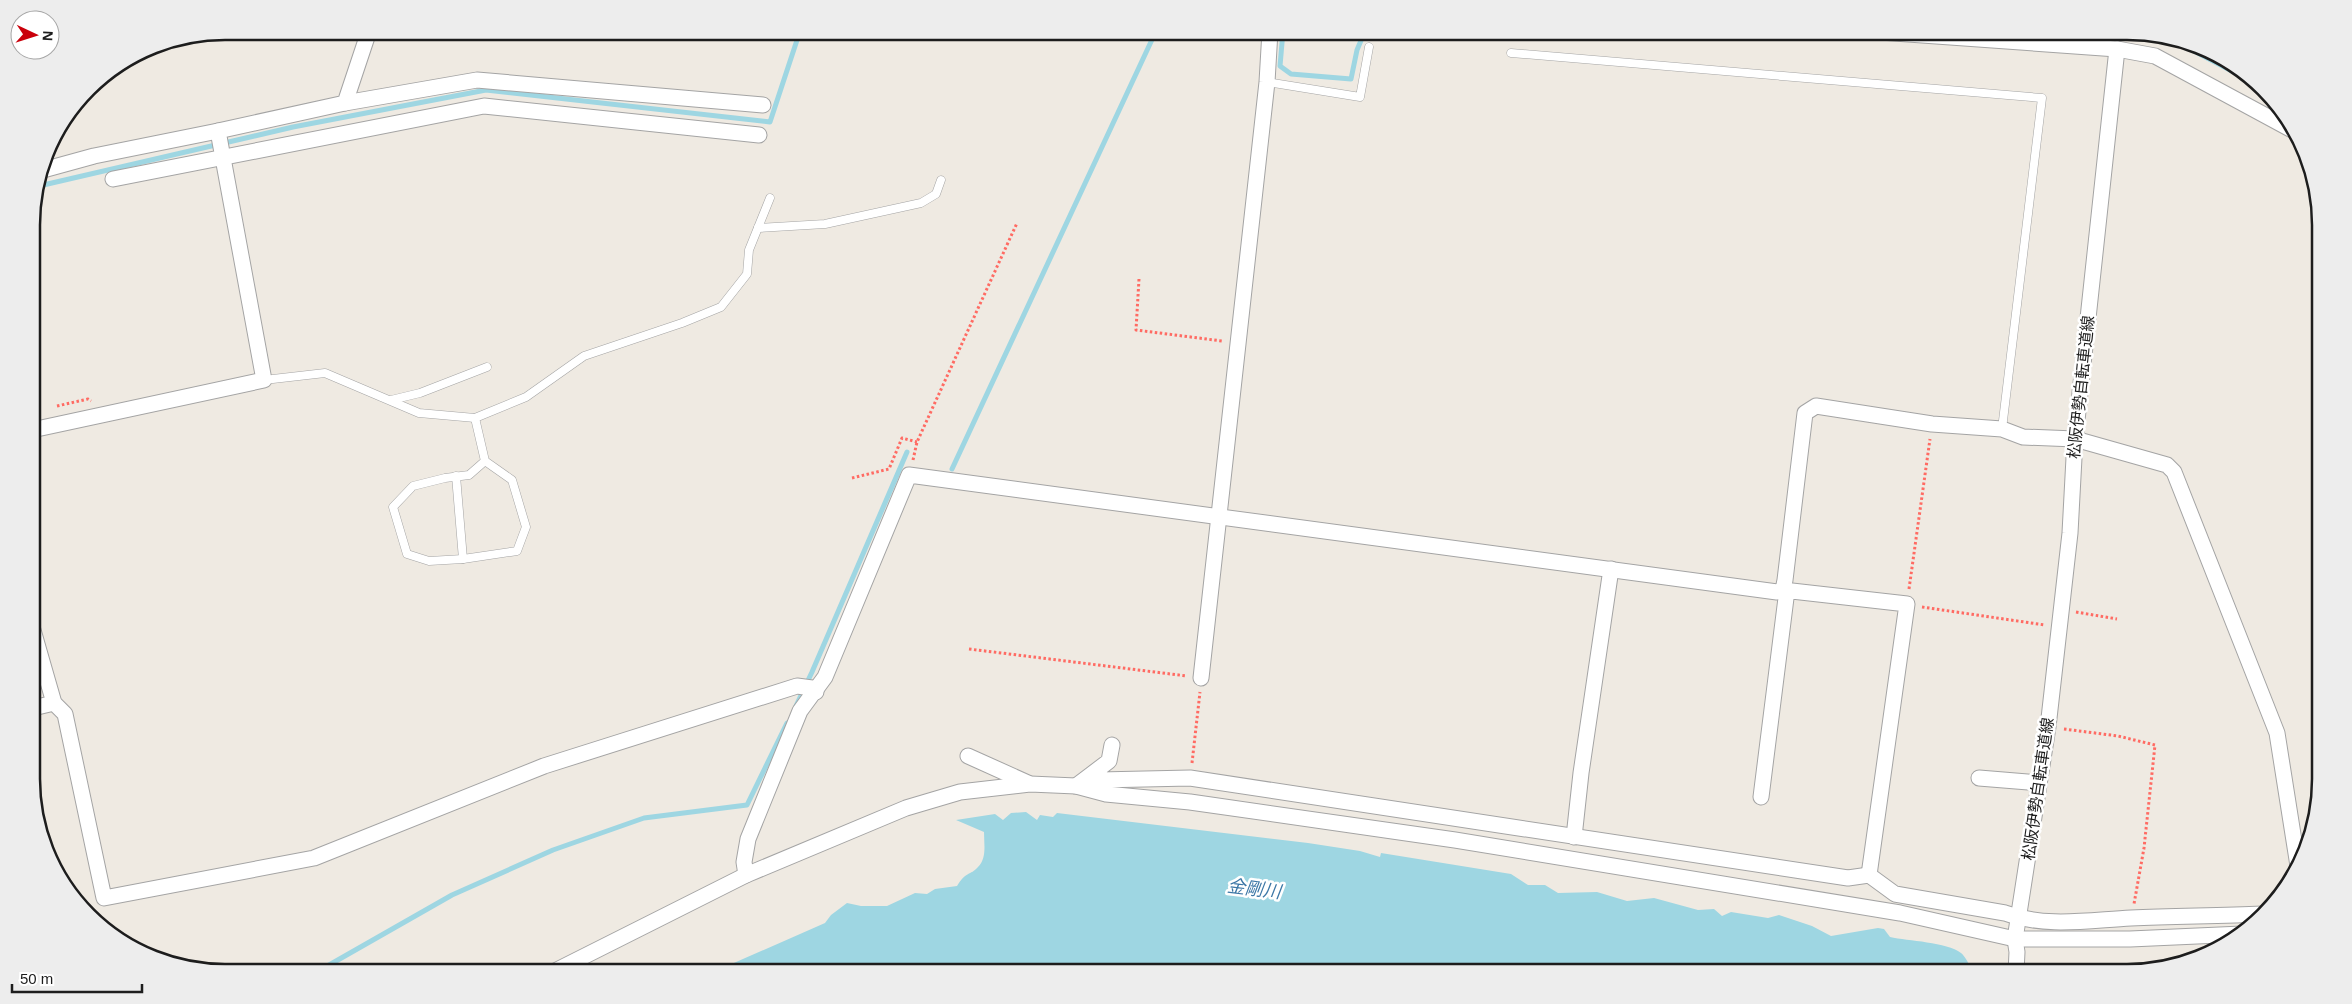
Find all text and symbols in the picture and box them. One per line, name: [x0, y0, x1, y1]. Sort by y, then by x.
north arrow: [10, 10, 60, 60]
text: N: [40, 30, 56, 42]
street label: 松阪伊勢自転車道線: [2065, 314, 2097, 460]
street label: 松阪伊勢自転車道線: [2020, 717, 2056, 861]
water label: 金剛川: [1226, 876, 1284, 902]
scale bar: [12, 962, 142, 994]
text: 50 m: [20, 970, 53, 987]

